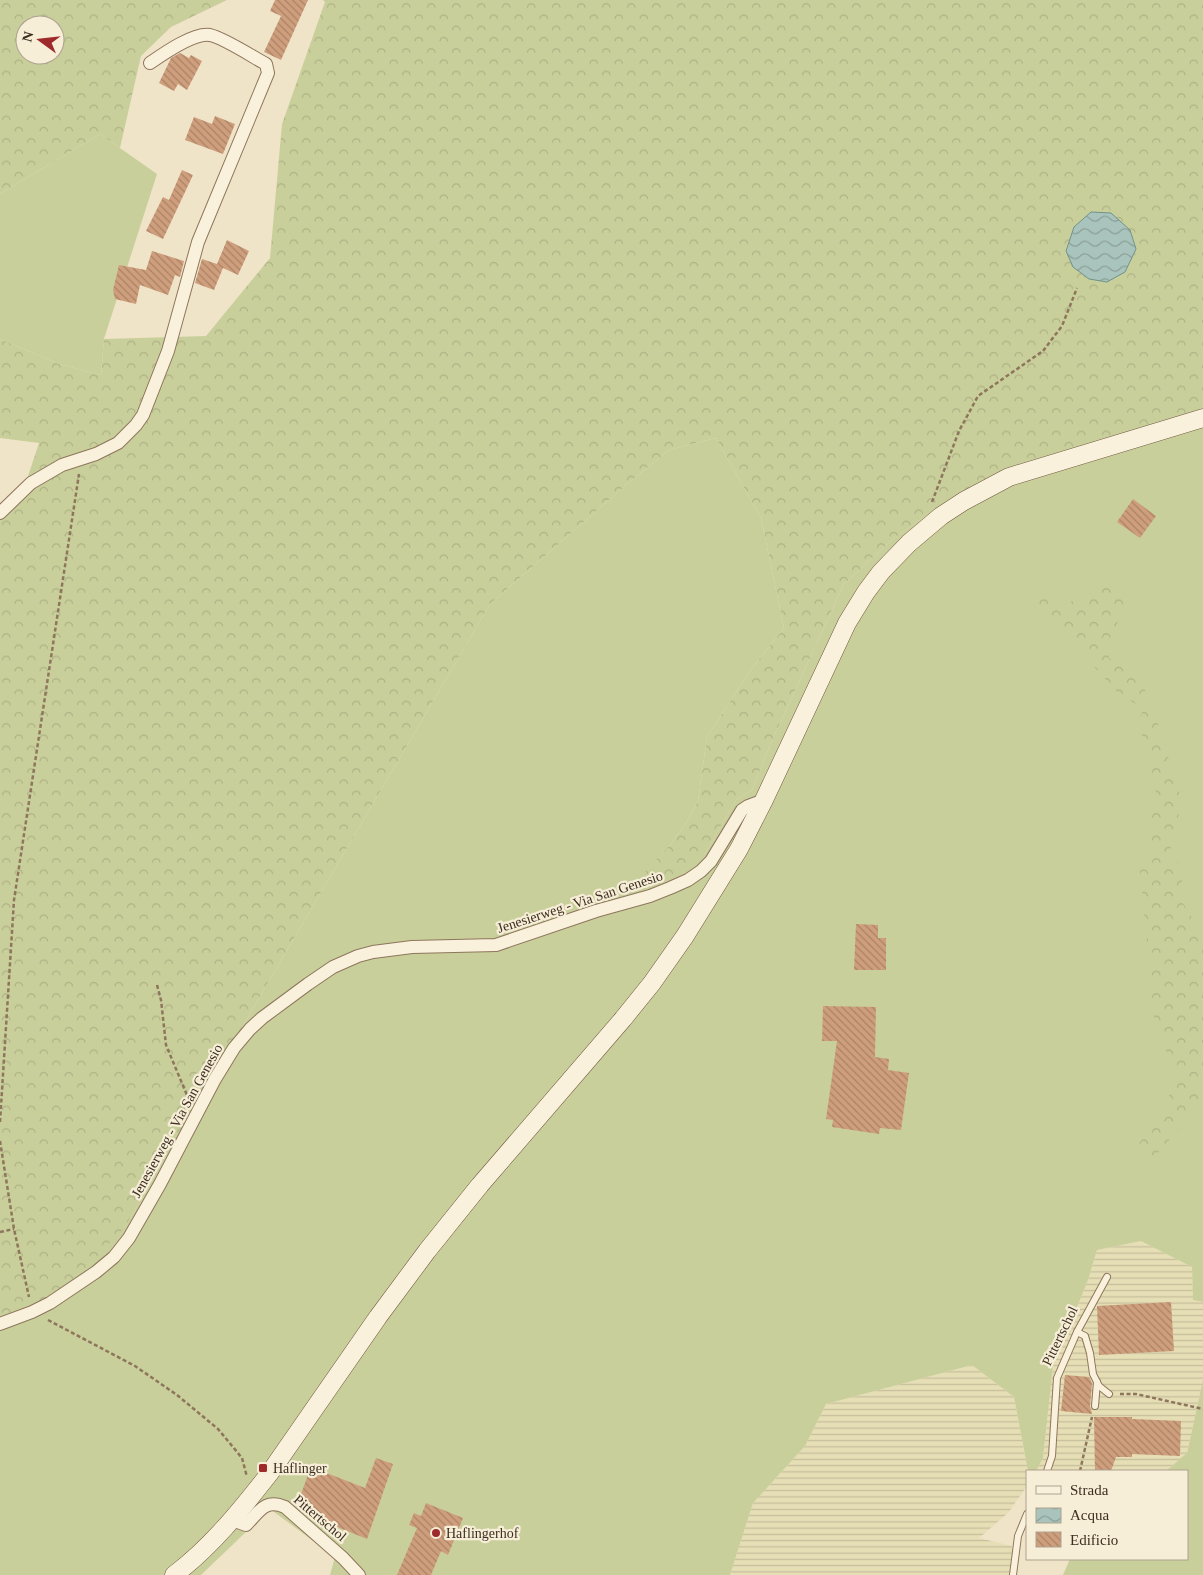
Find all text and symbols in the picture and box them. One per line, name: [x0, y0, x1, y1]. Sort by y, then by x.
north arrow: [15, 15, 65, 65]
text: N: [19, 30, 36, 44]
street label: Jenesierweg - Via San Genesio: [495, 868, 665, 936]
street label: Jenesierweg - Via San Genesio: [128, 1042, 226, 1200]
street label: Pittertschol: [1039, 1304, 1081, 1368]
place label: Haflinger: [273, 1461, 327, 1476]
marker: Haflinger: [257, 1462, 269, 1474]
legend: [1026, 1470, 1188, 1560]
text: Strada: [1070, 1482, 1109, 1498]
street label: Pittertschol: [291, 1492, 349, 1544]
text: Acqua: [1070, 1507, 1109, 1523]
place label: Haflingerhof: [446, 1526, 519, 1541]
marker: Haflingerhof: [430, 1527, 442, 1539]
text: Edificio: [1070, 1532, 1118, 1548]

